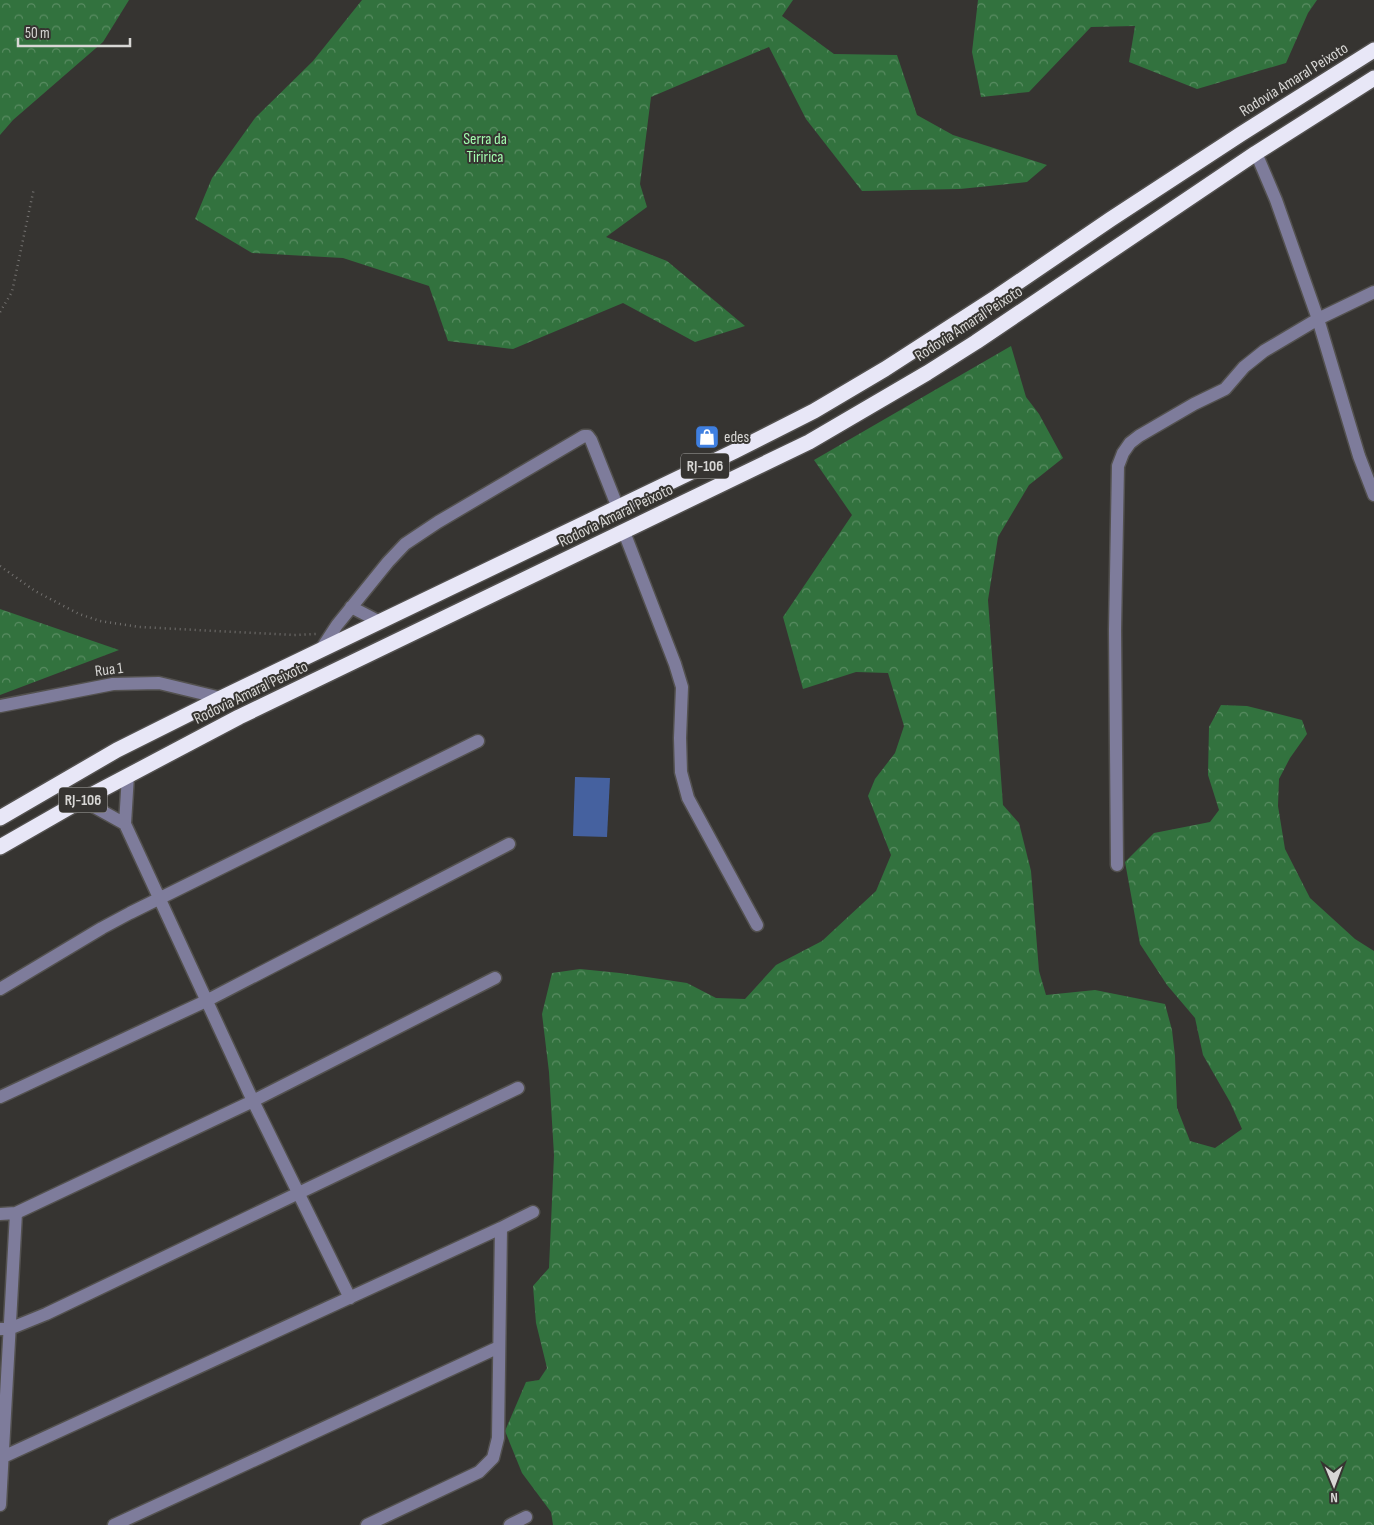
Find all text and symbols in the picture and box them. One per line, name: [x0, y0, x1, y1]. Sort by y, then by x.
scale bar: [18, 15, 130, 47]
text: 50 m: [25, 24, 50, 43]
street label: Rodovia Amaral Peixoto: [1236, 39, 1352, 121]
park label: Serra da Tiririca: [463, 130, 507, 167]
street label: Rodovia Amaral Peixoto: [912, 282, 1026, 366]
shop icon: edes: [694, 424, 720, 450]
place label: edes: [724, 428, 750, 447]
road number: RJ-106: [681, 454, 729, 478]
street label: Rodovia Amaral Peixoto: [556, 480, 676, 552]
street label: Rodovia Amaral Peixoto: [191, 657, 311, 729]
street label: Rua 1: [94, 659, 125, 681]
road number: RJ-106: [59, 788, 107, 812]
north arrow: [1309, 1460, 1359, 1510]
text: N: [1330, 1489, 1338, 1506]

